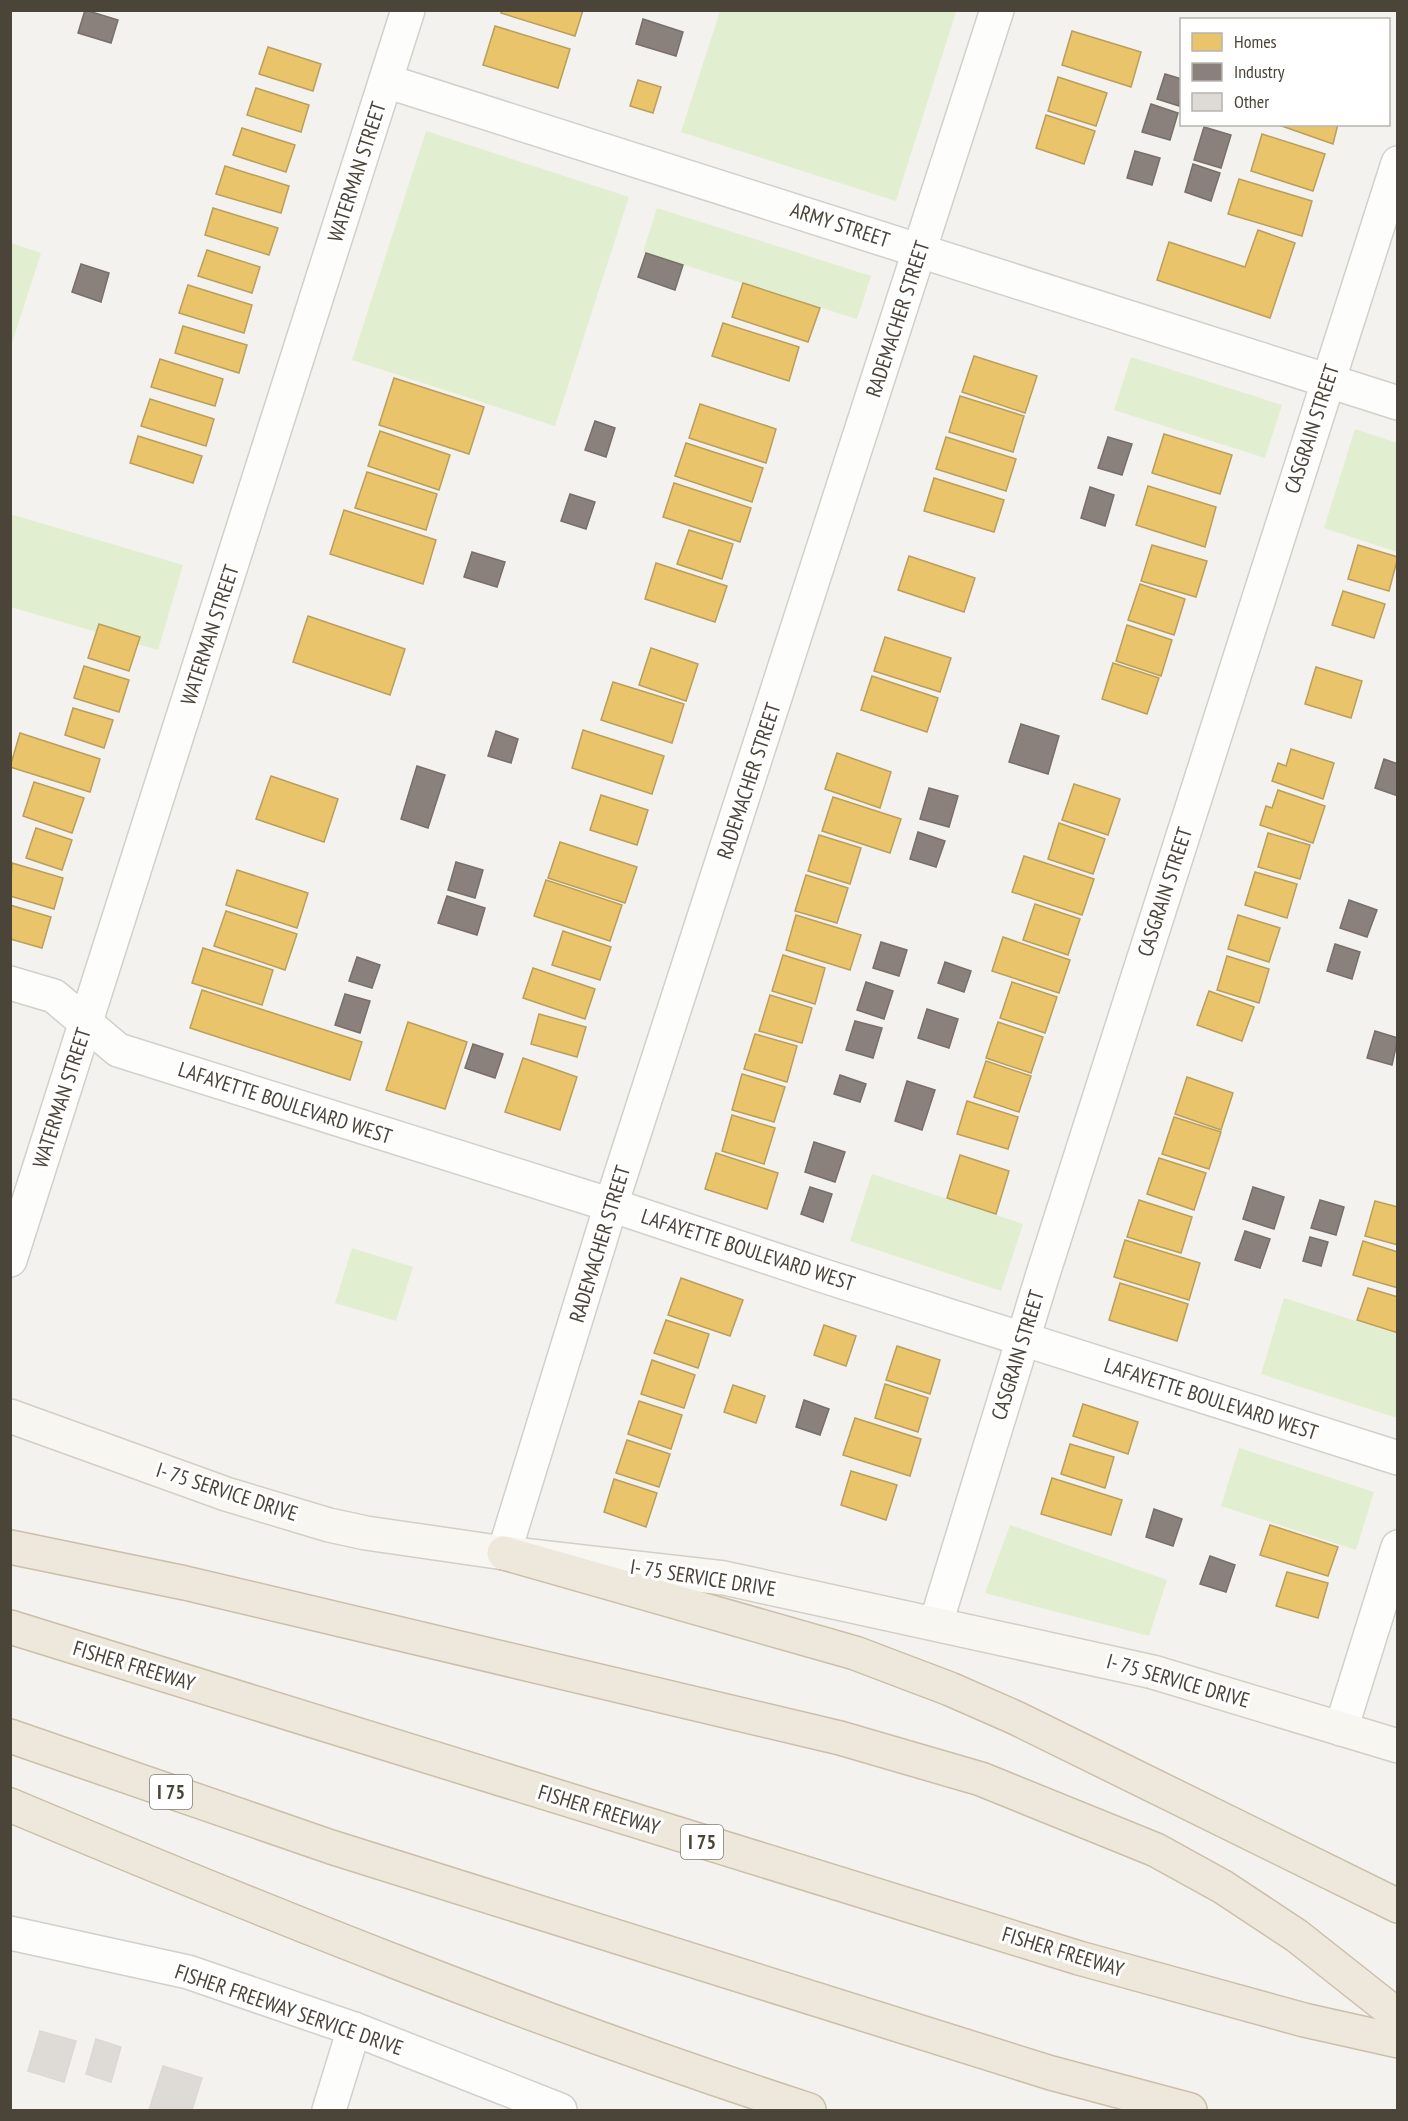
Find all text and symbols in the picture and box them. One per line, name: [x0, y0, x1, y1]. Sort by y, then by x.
legend: [1180, 18, 1390, 126]
text: Homes: [1234, 30, 1277, 53]
text: Industry: [1234, 60, 1285, 83]
text: Other: [1234, 90, 1269, 113]
street label: WATERMAN STREET: [321, 98, 392, 245]
street label: ARMY STREET: [787, 196, 894, 253]
street label: RADEMACHER STREET: [860, 237, 936, 400]
street label: CASGRAIN STREET: [1278, 360, 1345, 497]
street label: WATERMAN STREET: [174, 561, 245, 708]
street label: RADEMACHER STREET: [711, 699, 787, 862]
street label: CASGRAIN STREET: [1131, 823, 1198, 960]
street label: WATERMAN STREET: [26, 1024, 97, 1171]
street label: LAFAYETTE BOULEVARD WEST: [175, 1055, 396, 1150]
street label: RADEMACHER STREET: [563, 1162, 636, 1326]
street label: LAFAYETTE BOULEVARD WEST: [638, 1202, 859, 1297]
street label: CASGRAIN STREET: [985, 1286, 1050, 1423]
street label: LAFAYETTE BOULEVARD WEST: [1101, 1351, 1322, 1446]
street label: I- 75 SERVICE DRIVE: [153, 1456, 301, 1527]
street label: I- 75 SERVICE DRIVE: [628, 1553, 778, 1602]
street label: FISHER FREEWAY: [70, 1634, 199, 1697]
street label: I- 75 SERVICE DRIVE: [1104, 1647, 1253, 1714]
road number: I 75: [150, 1775, 192, 1809]
street label: FISHER FREEWAY: [535, 1778, 664, 1841]
road number: I 75: [681, 1825, 723, 1859]
street label: FISHER FREEWAY: [999, 1920, 1128, 1983]
street label: FISHER FREEWAY SERVICE DRIVE: [171, 1958, 407, 2061]

